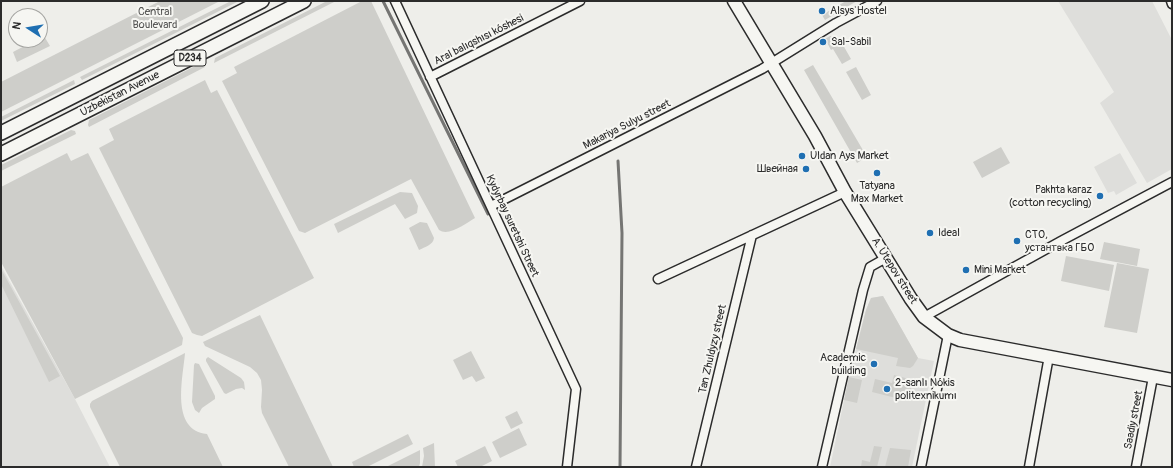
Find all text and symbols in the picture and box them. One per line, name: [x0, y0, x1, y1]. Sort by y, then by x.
place label: Alsys Hostel: [830, 4, 887, 18]
park label: Central Boulevard: [133, 5, 177, 31]
marker: Alsys Hostel: [817, 6, 827, 16]
north arrow: [8, 8, 48, 48]
street label: Aral balıqshısı kóshesi: [432, 12, 526, 68]
text: N: [10, 21, 24, 31]
place label: Sal-Sabil: [831, 35, 871, 49]
marker: Sal-Sabil: [818, 37, 828, 47]
road number: D234: [174, 50, 206, 66]
street label: Uzbekistan Avenue: [78, 68, 162, 120]
street label: Makariya Sulyu street: [581, 97, 673, 153]
place label: Uldan Ays Market: [810, 149, 889, 163]
marker: Uldan Ays Market: [797, 151, 807, 161]
place label: Швейная: [757, 162, 798, 176]
marker: Швейная: [801, 164, 811, 174]
marker: Tatyana Max Market: [872, 168, 882, 178]
street label: Kydyrbay suretshi Street: [483, 173, 541, 279]
place label: Tatyana Max Market: [851, 179, 903, 205]
place label: Pakhta karaz (cotton recycling): [1009, 183, 1092, 209]
marker: Pakhta karaz (cotton recycling): [1095, 191, 1105, 201]
place label: Ideal: [938, 226, 960, 240]
marker: Ideal: [925, 228, 935, 238]
place label: СТО, устантвка ГБО: [1025, 228, 1094, 254]
street label: A. Utepov street: [868, 235, 920, 307]
marker: СТО, устантвка ГБО: [1012, 236, 1022, 246]
place label: Mini Market: [974, 263, 1026, 277]
marker: Mini Market: [961, 265, 971, 275]
street label: Tan Zhuldyzy street: [696, 303, 730, 395]
place label: Academic building: [820, 351, 866, 377]
marker: Academic building: [869, 359, 879, 369]
place label: 2-sanlı Nókis politexnikumı: [895, 376, 957, 402]
marker: 2-sanlı Nókis politexnikumı: [882, 384, 892, 394]
street label: Saadiy street: [1122, 390, 1146, 450]

